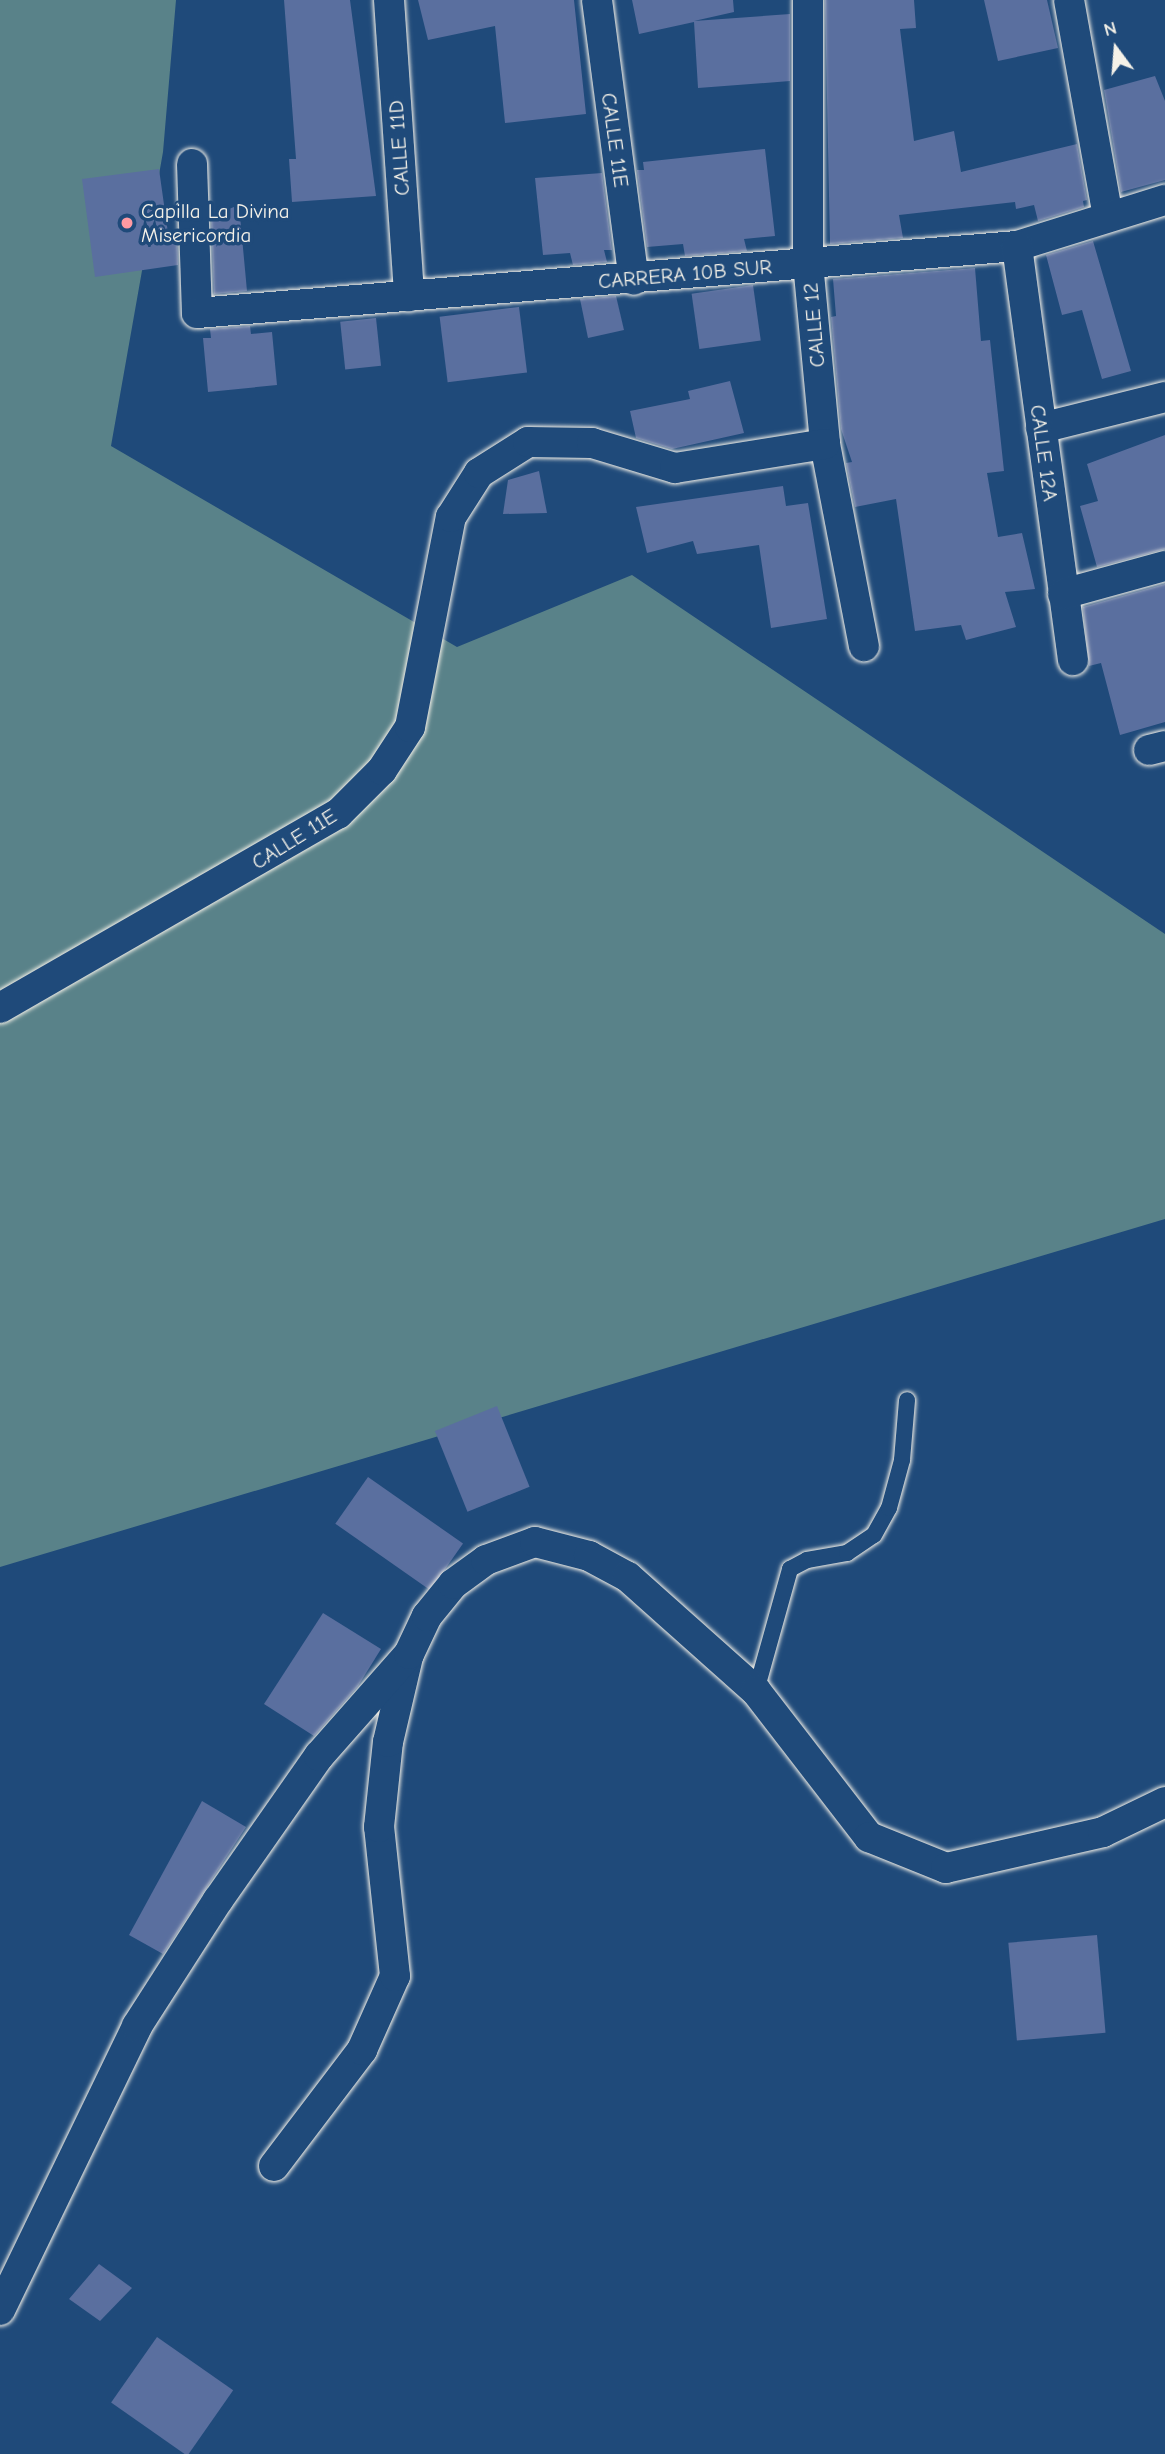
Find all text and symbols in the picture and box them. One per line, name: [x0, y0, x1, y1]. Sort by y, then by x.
north arrow: [1081, 14, 1151, 84]
text: N: [1101, 17, 1119, 41]
street label: CALLE 11E: [596, 91, 634, 189]
street label: CALLE 11D: [383, 99, 415, 197]
place label: Capilla La Divina Misericordia: [141, 198, 290, 248]
marker: Capilla La Divina Misericordia: [119, 215, 135, 231]
street label: CARRERA 10B SUR: [597, 254, 773, 294]
street label: CALLE 12: [798, 282, 830, 368]
street label: CALLE 12A: [1025, 403, 1063, 503]
street label: CALLE 11E: [247, 803, 341, 875]

